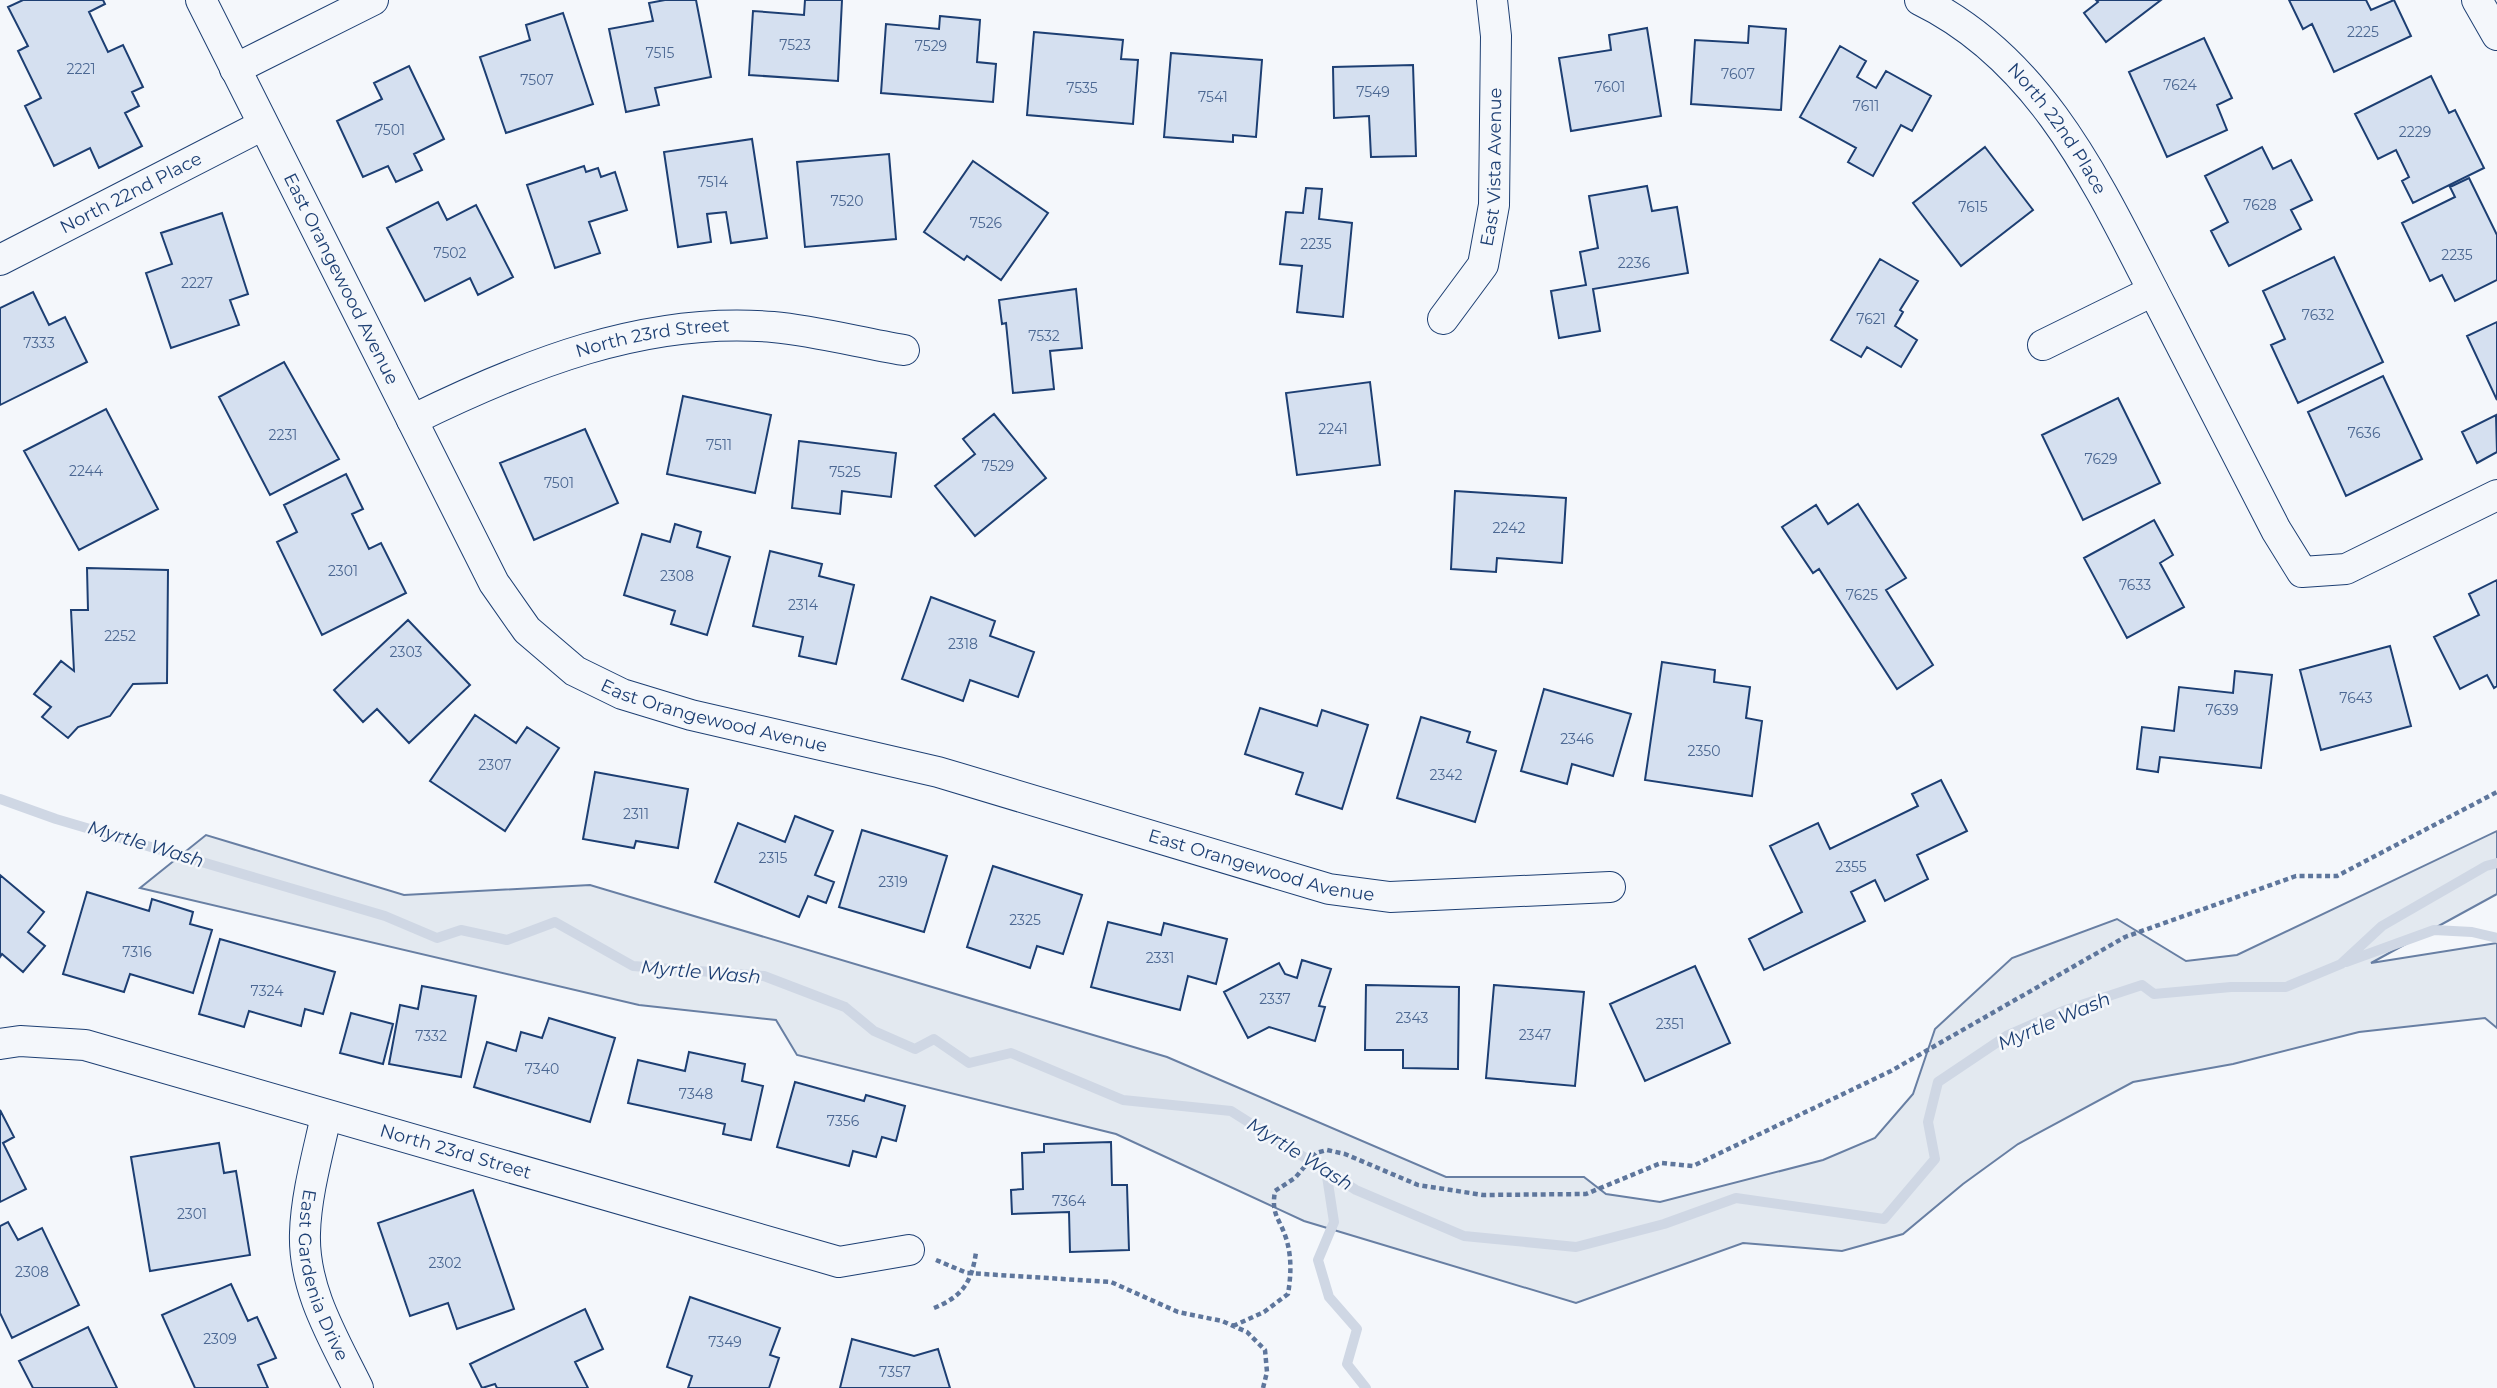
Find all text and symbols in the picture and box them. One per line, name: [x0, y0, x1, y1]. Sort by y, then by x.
house number: 2225: [2347, 23, 2379, 41]
house number: 7523: [779, 36, 811, 54]
house number: 7529: [915, 37, 947, 55]
house number: 7515: [646, 44, 675, 62]
street label: North 22nd Place: [2003, 58, 2111, 198]
house number: 2221: [67, 60, 95, 78]
house number: 7607: [1721, 65, 1755, 83]
house number: 7507: [520, 71, 554, 89]
house number: 7624: [2163, 76, 2197, 94]
house number: 7601: [1595, 78, 1625, 96]
house number: 7535: [1066, 79, 1098, 97]
house number: 7549: [1356, 83, 1390, 101]
street label: East Vista Avenue: [1476, 87, 1506, 248]
house number: 7541: [1198, 88, 1228, 106]
house number: 7611: [1853, 97, 1879, 115]
house number: 7501: [375, 121, 405, 139]
house number: 2229: [2399, 123, 2431, 141]
street label: North 22nd Place: [56, 147, 206, 238]
street label: East Orangewood Avenue: [279, 169, 403, 388]
house number: 7514: [698, 173, 729, 191]
house number: 7520: [830, 192, 864, 210]
house number: 7628: [2243, 196, 2277, 214]
house number: 7615: [1958, 198, 1988, 216]
house number: 7526: [970, 214, 1003, 232]
house number: 2235: [1300, 235, 1332, 253]
house number: 7502: [433, 244, 467, 262]
house number: 2235: [2441, 246, 2473, 264]
house number: 2236: [1618, 254, 1651, 272]
house number: 2227: [181, 274, 213, 292]
house number: 7632: [2302, 306, 2334, 324]
house number: 7621: [1856, 310, 1886, 328]
street label: North 23rd Street: [573, 314, 730, 362]
house number: 7532: [1028, 327, 1060, 345]
house number: 7333: [23, 334, 55, 352]
house number: 2241: [1318, 420, 1348, 438]
house number: 7636: [2348, 424, 2381, 442]
house number: 2231: [269, 426, 297, 444]
house number: 7511: [706, 436, 732, 454]
house number: 7629: [2085, 450, 2117, 468]
house number: 7529: [982, 457, 1014, 475]
house number: 2244: [69, 462, 104, 480]
house number: 7525: [829, 463, 861, 481]
house number: 7501: [544, 474, 574, 492]
house number: 2242: [1493, 519, 1525, 537]
house number: 2301: [328, 562, 358, 580]
house number: 2308: [660, 567, 694, 585]
house number: 7633: [2119, 576, 2151, 594]
house number: 7625: [1846, 586, 1878, 604]
house number: 2314: [788, 596, 819, 614]
house number: 2252: [104, 627, 136, 645]
house number: 2318: [948, 635, 978, 653]
house number: 2303: [390, 643, 423, 661]
street label: East Orangewood Avenue: [597, 674, 829, 757]
house number: 7643: [2339, 689, 2373, 707]
house number: 7639: [2206, 701, 2238, 719]
house number: 2346: [1560, 730, 1594, 748]
house number: 2350: [1688, 742, 1720, 760]
house number: 2307: [478, 756, 512, 774]
house number: 2342: [1429, 766, 1463, 784]
house number: 2311: [623, 805, 649, 823]
water label: Myrtle Wash: [85, 815, 207, 873]
street label: East Orangewood Avenue: [1146, 825, 1376, 906]
house number: 2315: [759, 849, 787, 867]
house number: 2355: [1835, 858, 1867, 876]
house number: 2319: [878, 873, 908, 891]
house number: 2325: [1009, 911, 1041, 929]
house number: 7316: [122, 943, 152, 961]
house number: 2331: [1146, 949, 1174, 967]
water label: Myrtle Wash: [640, 955, 762, 989]
house number: 7324: [251, 982, 284, 1000]
water label: Myrtle Wash: [1994, 987, 2114, 1055]
house number: 2337: [1259, 990, 1291, 1008]
house number: 2343: [1396, 1009, 1428, 1027]
house number: 2351: [1656, 1015, 1684, 1033]
house number: 2347: [1519, 1026, 1551, 1044]
house number: 7332: [415, 1027, 447, 1045]
house number: 7340: [525, 1060, 559, 1078]
house number: 7348: [679, 1085, 713, 1103]
house number: 7356: [827, 1112, 860, 1130]
water label: Myrtle Wash: [1243, 1112, 1357, 1196]
street label: North 23rd Street: [377, 1119, 534, 1184]
street label: East Gardenia Drive: [294, 1188, 353, 1365]
house number: 7364: [1052, 1192, 1087, 1210]
house number: 2301: [177, 1205, 207, 1223]
house number: 2302: [428, 1254, 462, 1272]
house number: 2308: [15, 1263, 49, 1281]
house number: 2309: [203, 1330, 237, 1348]
house number: 7349: [708, 1333, 742, 1351]
house number: 7357: [879, 1363, 911, 1381]

